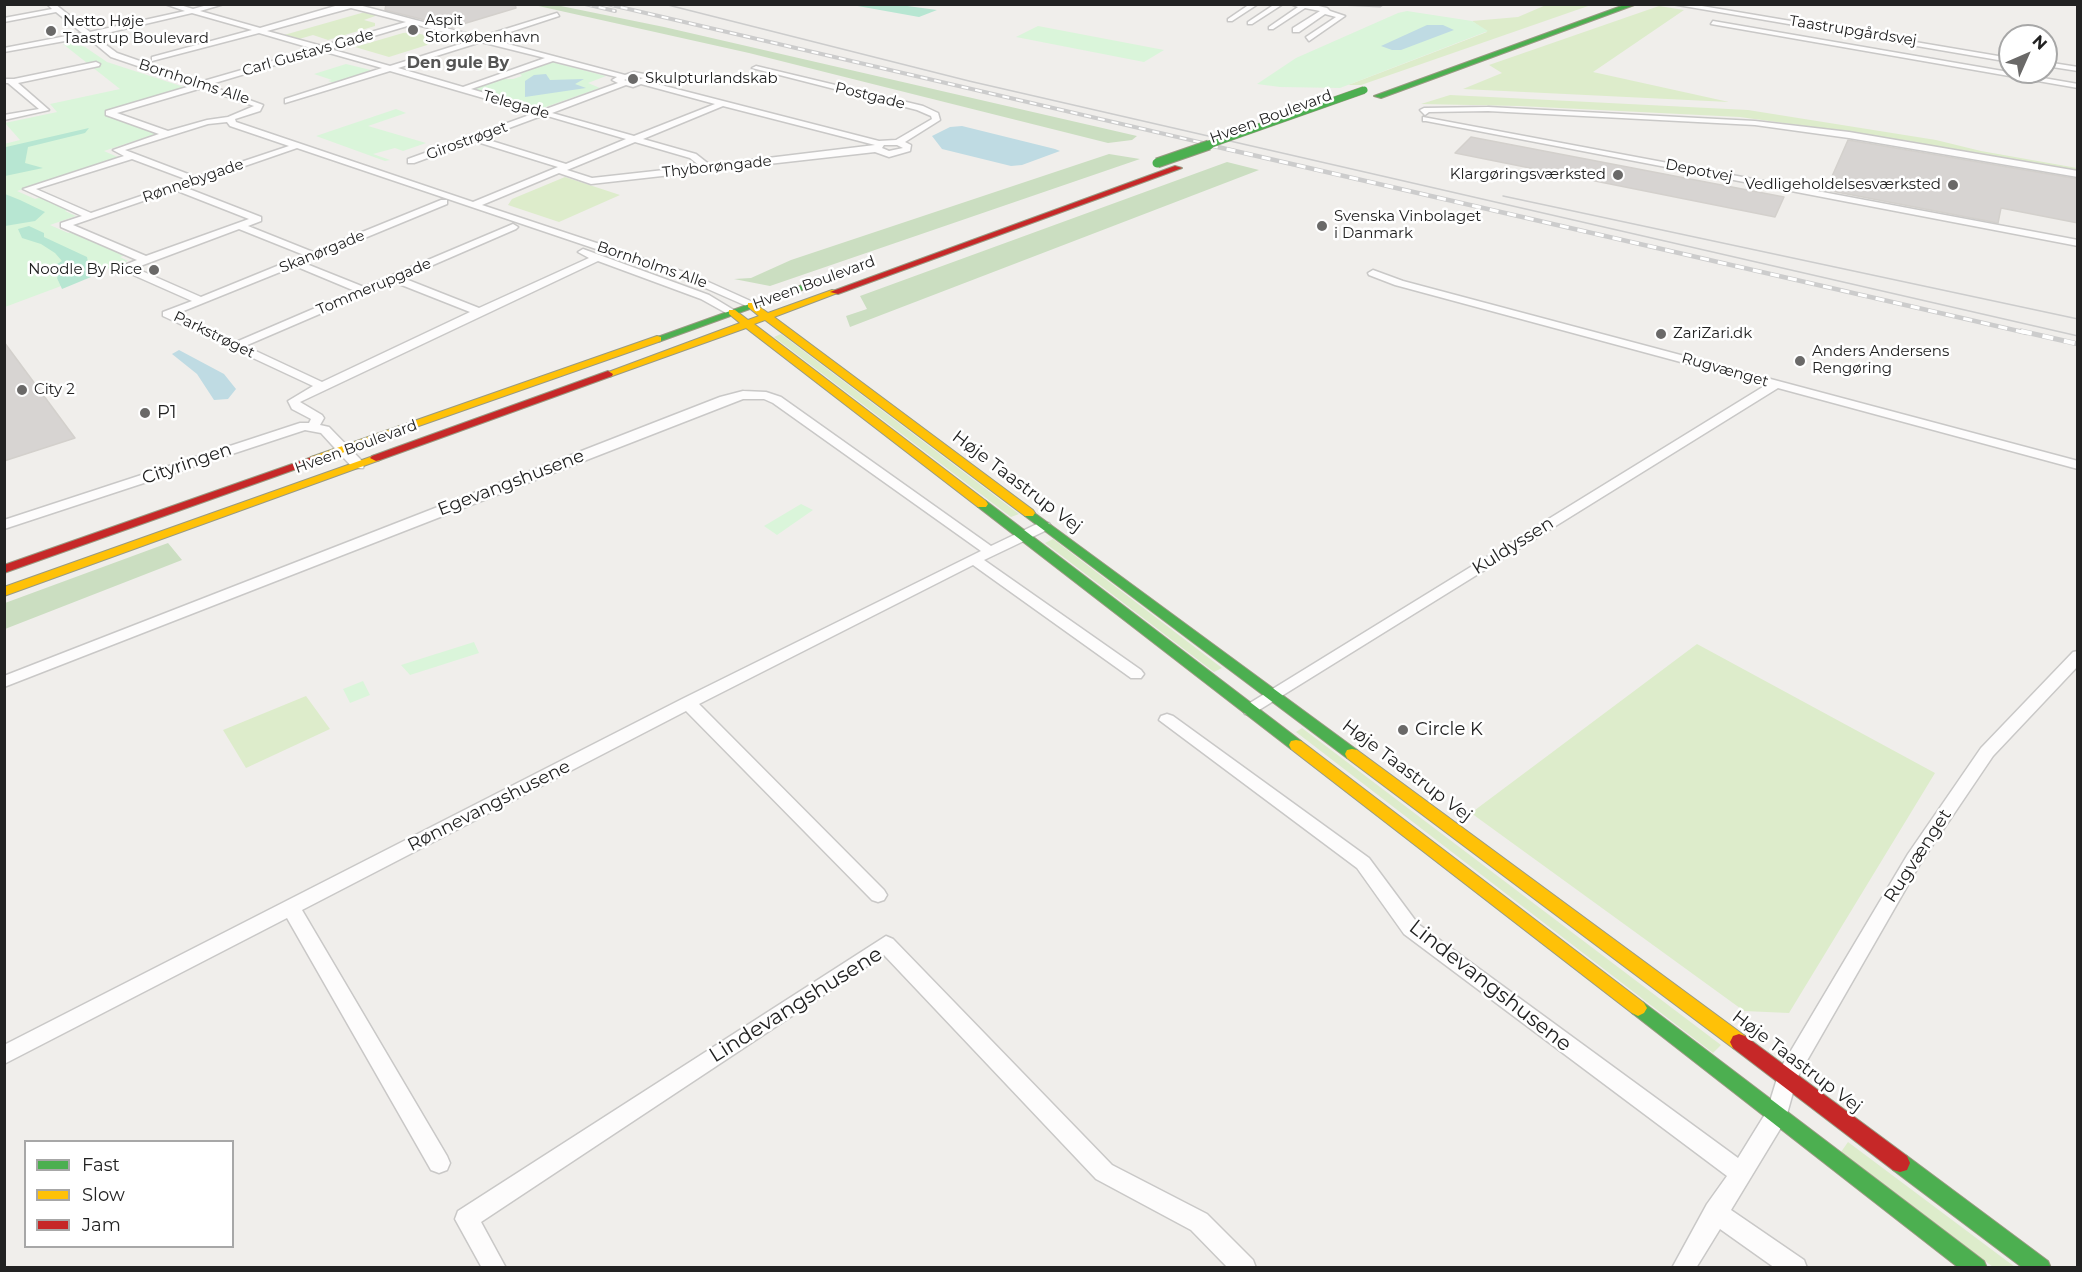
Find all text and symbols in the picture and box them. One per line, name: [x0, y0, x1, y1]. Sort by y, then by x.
place label: Aspit Storkøbenhavn: [425, 12, 540, 47]
street label: Taastrupgårdsvej: [1788, 12, 1918, 50]
place label: Netto Høje Taastrup Boulevard: [63, 13, 209, 48]
marker: Aspit Storkøbenhavn: [406, 23, 420, 37]
marker: Netto Høje Taastrup Boulevard: [44, 24, 58, 38]
north arrow: [1998, 24, 2058, 84]
street label: Carl Gustavs Gade: [240, 26, 376, 80]
text: N: [2028, 31, 2051, 54]
district label: Den gule By: [407, 53, 509, 73]
street label: Bornholms Alle: [136, 56, 252, 108]
place label: Skulpturlandskab: [645, 70, 778, 88]
marker: Skulpturlandskab: [626, 72, 640, 86]
street label: Postgade: [833, 79, 907, 113]
street label: Telegade: [481, 87, 551, 123]
street label: Hveen Boulevard: [1207, 87, 1335, 147]
street label: Girostrøget: [424, 118, 510, 164]
street label: Thyborøngade: [661, 152, 773, 182]
street label: Rønnebygade: [140, 155, 246, 207]
street label: Depotvej: [1664, 156, 1734, 186]
place label: Klargøringsværksted: [1450, 166, 1606, 184]
marker: Klargøringsværksted: [1611, 168, 1625, 182]
place label: Vedligeholdelsesværksted: [1745, 176, 1941, 194]
marker: Vedligeholdelsesværksted: [1946, 178, 1960, 192]
place label: Svenska Vinbolaget i Danmark: [1334, 208, 1481, 243]
marker: Svenska Vinbolaget i Danmark: [1315, 219, 1329, 233]
street label: Skanørgade: [277, 227, 367, 277]
street label: Bornholms Alle: [595, 238, 709, 292]
street label: Hveen Boulevard: [750, 253, 878, 313]
street label: Tommerupgade: [314, 255, 434, 319]
place label: Noodle By Rice: [28, 261, 142, 279]
marker: Noodle By Rice: [147, 263, 161, 277]
street label: Parkstrøget: [170, 308, 258, 362]
place label: ZariZari.dk: [1673, 325, 1752, 343]
marker: ZariZari.dk: [1654, 327, 1668, 341]
place label: Anders Andersens Rengøring: [1812, 343, 1949, 378]
street label: Rugvænget: [1680, 349, 1770, 391]
marker: Anders Andersens Rengøring: [1793, 354, 1807, 368]
place label: City 2: [34, 381, 75, 399]
marker: City 2: [15, 383, 29, 397]
place label: P1: [157, 402, 176, 424]
marker: P1: [138, 406, 152, 420]
street label: Hveen Boulevard: [292, 417, 420, 477]
street label: Høje Taastrup Vej: [948, 426, 1086, 538]
street label: Cityringen: [139, 439, 235, 489]
street label: Egevangshusene: [435, 445, 587, 521]
street label: Kuldyssen: [1468, 513, 1558, 579]
street label: Høje Taastrup Vej: [1338, 715, 1476, 827]
place label: Circle K: [1415, 719, 1483, 741]
marker: Circle K: [1396, 723, 1410, 737]
street label: Rønnevangshusene: [404, 756, 574, 856]
street label: Rugvænget: [1880, 805, 1956, 907]
street label: Lindevangshusene: [1404, 915, 1576, 1057]
street label: Lindevangshusene: [705, 942, 887, 1068]
street label: Høje Taastrup Vej: [1728, 1006, 1866, 1118]
legend: [24, 1140, 234, 1248]
text: Fast: [82, 1154, 120, 1176]
text: Slow: [82, 1184, 125, 1206]
text: Jam: [82, 1214, 121, 1236]

